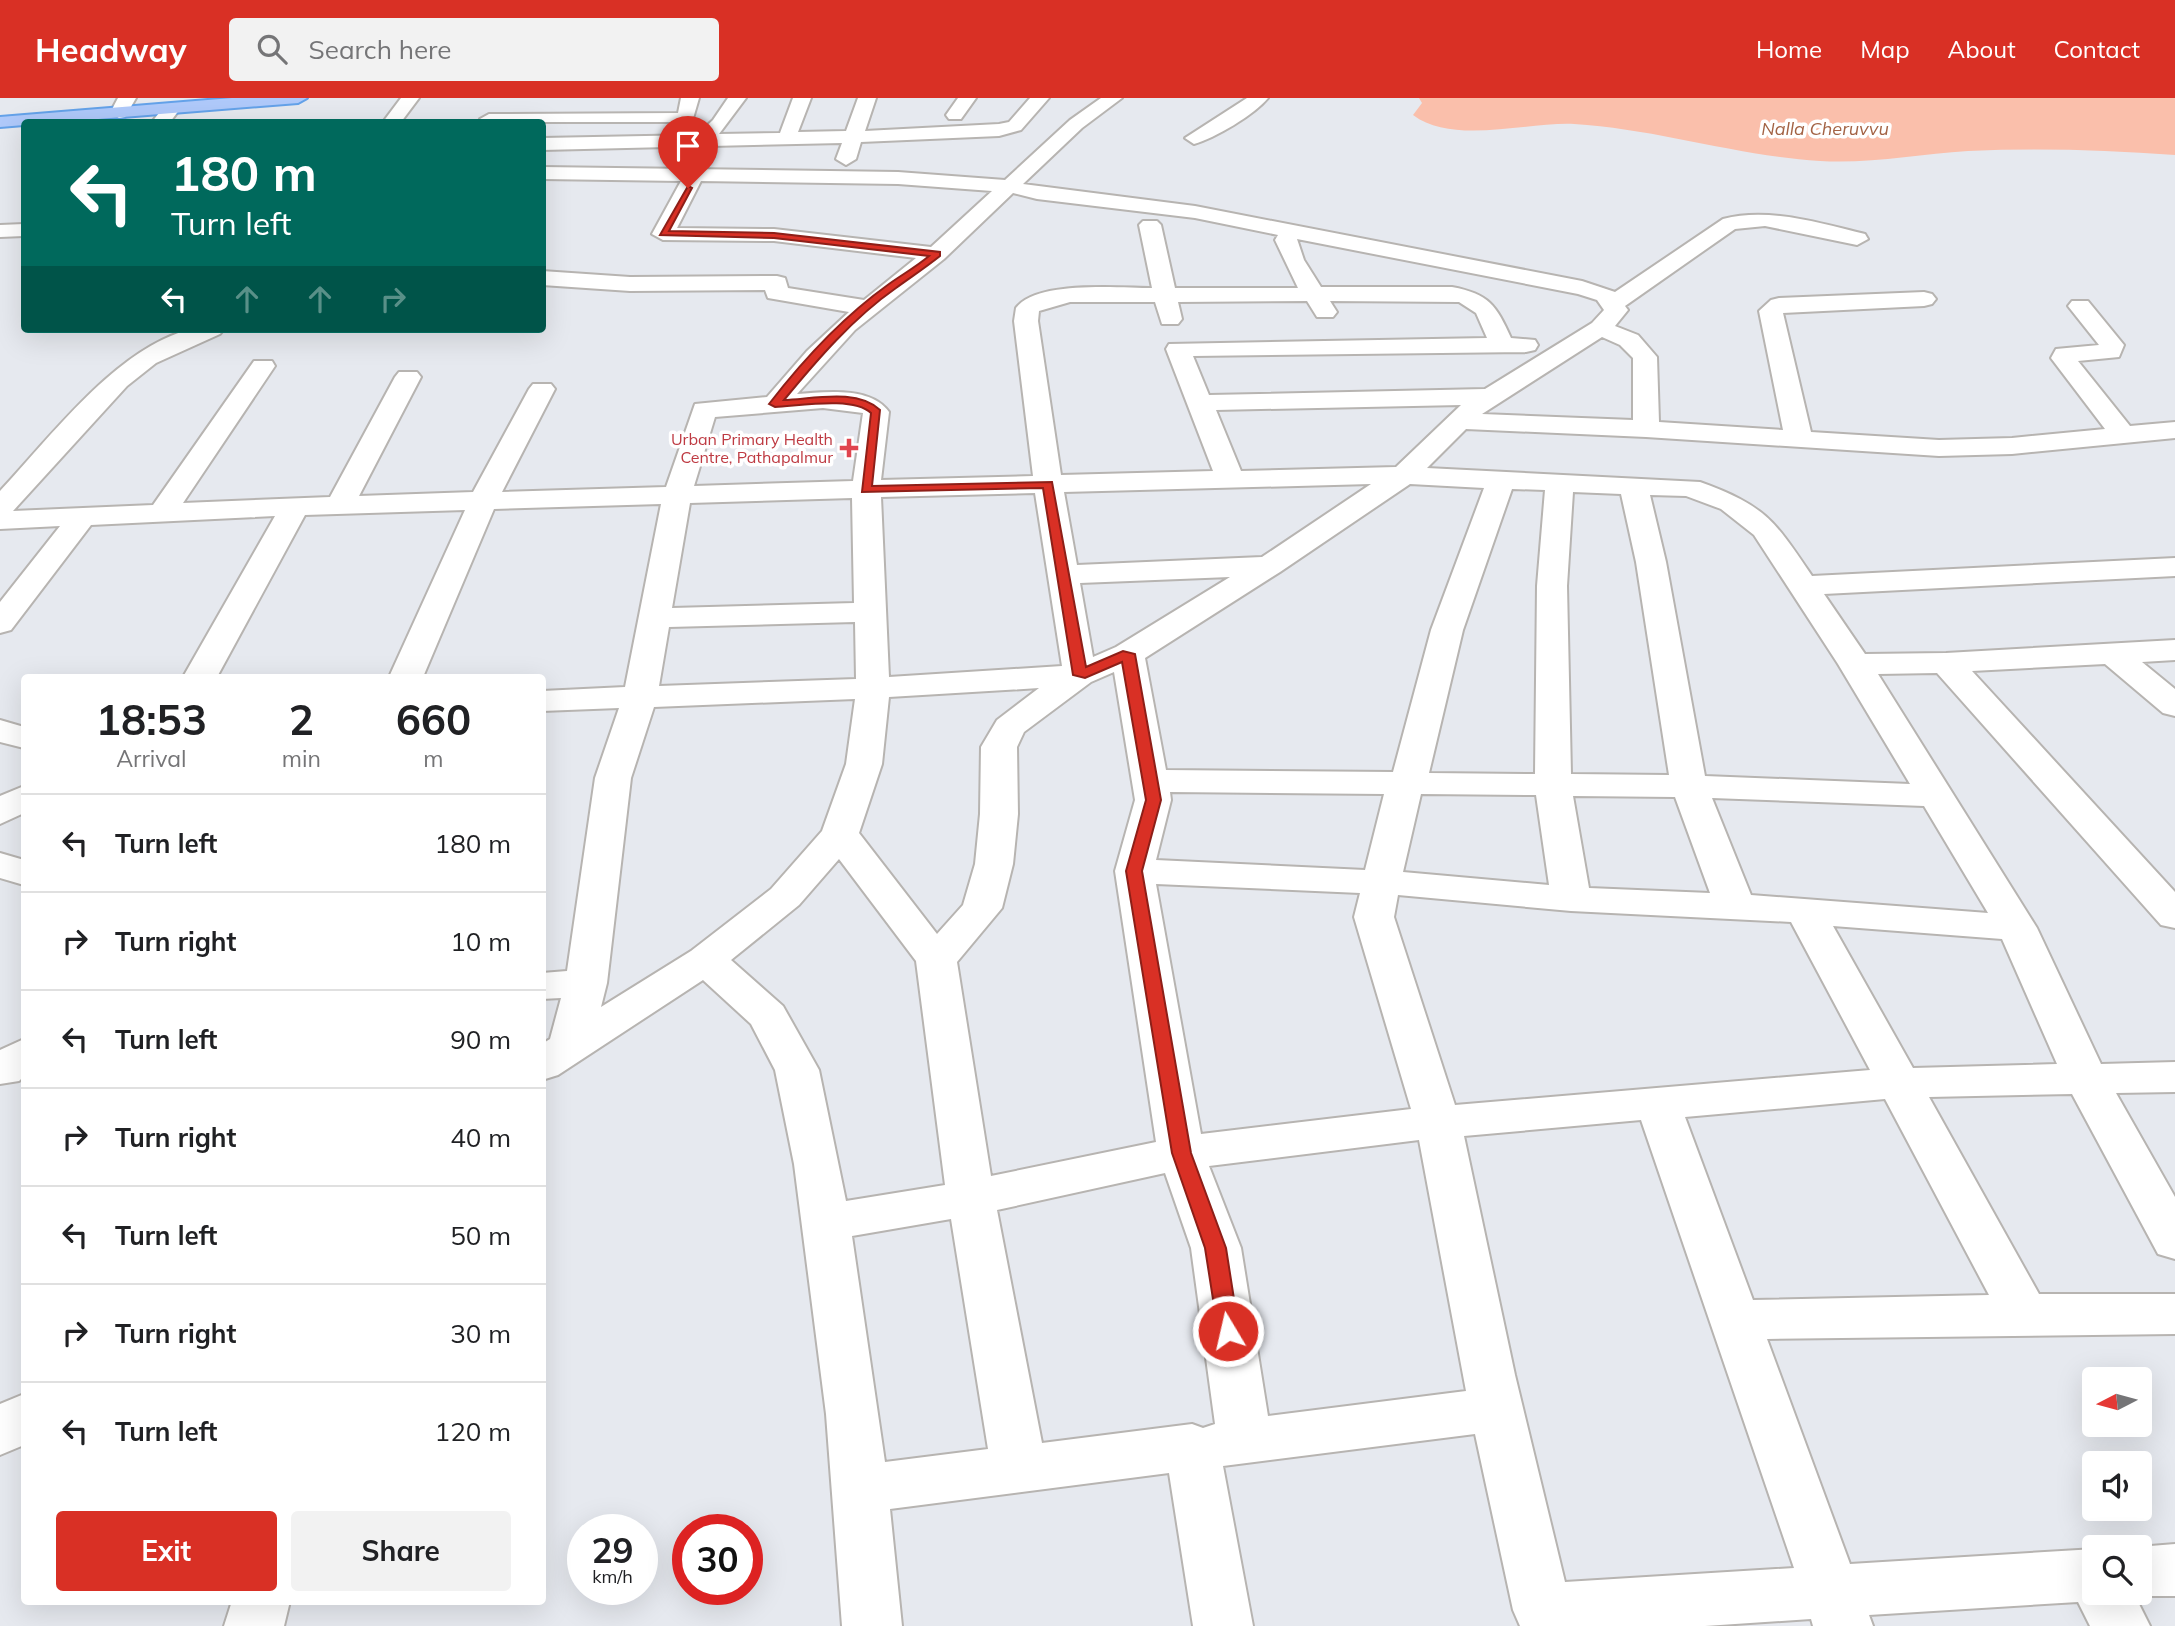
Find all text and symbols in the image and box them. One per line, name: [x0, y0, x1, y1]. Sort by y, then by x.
search box: [229, 18, 719, 81]
text: Headway: [35, 29, 187, 70]
icon: search: [253, 30, 291, 68]
text: Search here: [309, 33, 451, 66]
text: Home: [1756, 34, 1822, 64]
text: Map: [1860, 34, 1910, 64]
text: About: [1948, 34, 2016, 64]
text: Contact: [2054, 34, 2140, 64]
pin: [658, 116, 718, 188]
water label: Nalla Cheruvvu: [1761, 117, 1889, 140]
icon: arrive: [669, 127, 707, 165]
text: 180 m: [171, 142, 317, 203]
icon: left: [56, 147, 147, 238]
text: Turn left: [171, 203, 291, 243]
icon: left: [155, 280, 193, 318]
icon: ahead: [228, 280, 266, 318]
icon: ahead: [301, 280, 339, 318]
icon: right: [374, 280, 412, 318]
place label: Urban Primary Health Centre, Pathapalmur: [671, 429, 833, 467]
marker: Urban Primary Health Centre, Pathapalmur: [839, 438, 859, 458]
text: 18:53: [96, 693, 207, 746]
text: 2: [289, 693, 314, 746]
text: 660: [396, 693, 471, 746]
text: Arrival: [116, 744, 187, 773]
text: min: [282, 744, 321, 773]
text: m: [423, 744, 444, 773]
icon: left: [56, 824, 94, 862]
text: Turn left: [115, 827, 217, 860]
text: 180 m: [435, 827, 511, 860]
icon: right: [56, 922, 94, 960]
text: Turn right: [115, 925, 236, 958]
text: 10 m: [450, 925, 511, 958]
icon: left: [56, 1020, 94, 1058]
text: Turn left: [115, 1023, 217, 1056]
text: 90 m: [450, 1023, 511, 1056]
icon: right: [56, 1118, 94, 1156]
text: Turn right: [115, 1121, 236, 1154]
text: 40 m: [450, 1121, 511, 1154]
icon: left: [56, 1216, 94, 1254]
text: Turn left: [115, 1219, 217, 1252]
text: 50 m: [450, 1219, 511, 1252]
position arrow: [1191, 1294, 1265, 1368]
icon: right: [56, 1314, 94, 1352]
text: Turn right: [115, 1317, 236, 1350]
text: 30 m: [450, 1317, 511, 1350]
north arrow: [2082, 1367, 2152, 1437]
map controls: [2082, 1367, 2152, 1605]
icon: left: [56, 1412, 94, 1450]
text: Turn left: [115, 1415, 217, 1448]
text: 120 m: [435, 1415, 511, 1448]
button: sound: [2082, 1451, 2152, 1521]
button: Exit: [56, 1511, 277, 1591]
button: Share: [291, 1511, 511, 1591]
speed limit sign: 30: [672, 1514, 763, 1605]
text: 29: [591, 1528, 634, 1572]
button: search: [2082, 1535, 2152, 1605]
text: km/h: [592, 1565, 633, 1588]

